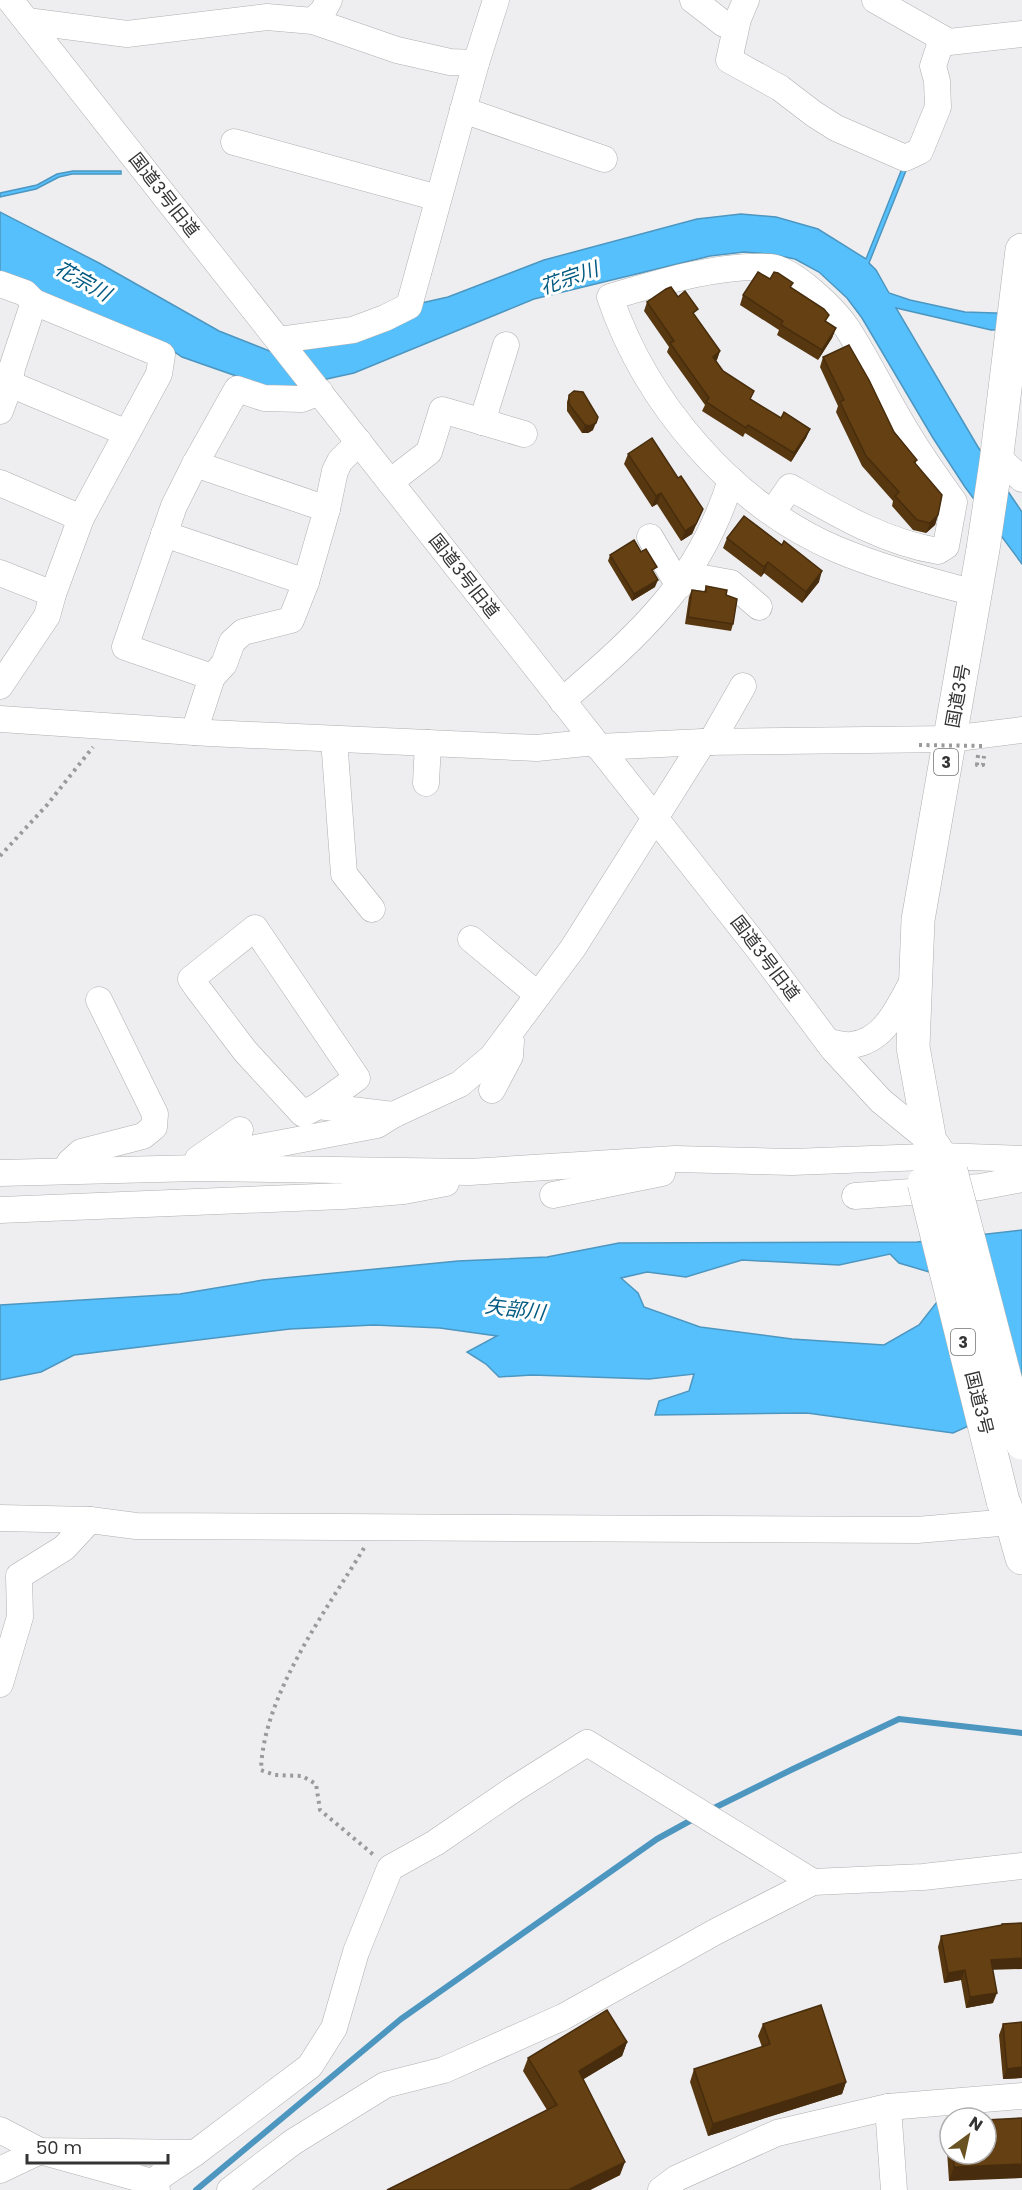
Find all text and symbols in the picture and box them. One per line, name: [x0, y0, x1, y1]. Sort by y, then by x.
street label: 国道3号旧道: [124, 147, 205, 242]
water label: 花宗川: [50, 254, 118, 309]
water label: 花宗川: [536, 254, 604, 301]
street label: 国道3号旧道: [424, 528, 505, 623]
street label: 国道3号: [940, 662, 975, 730]
road number: 3: [934, 749, 958, 775]
street label: 国道3号旧道: [725, 910, 806, 1005]
water label: 矢部川: [484, 1291, 548, 1327]
road number: 3: [951, 1329, 975, 1355]
street label: 国道3号: [960, 1369, 999, 1437]
north arrow: [938, 2106, 998, 2166]
text: N: [965, 2111, 987, 2137]
scale bar: [27, 2127, 168, 2165]
text: 50 m: [36, 2135, 82, 2160]

